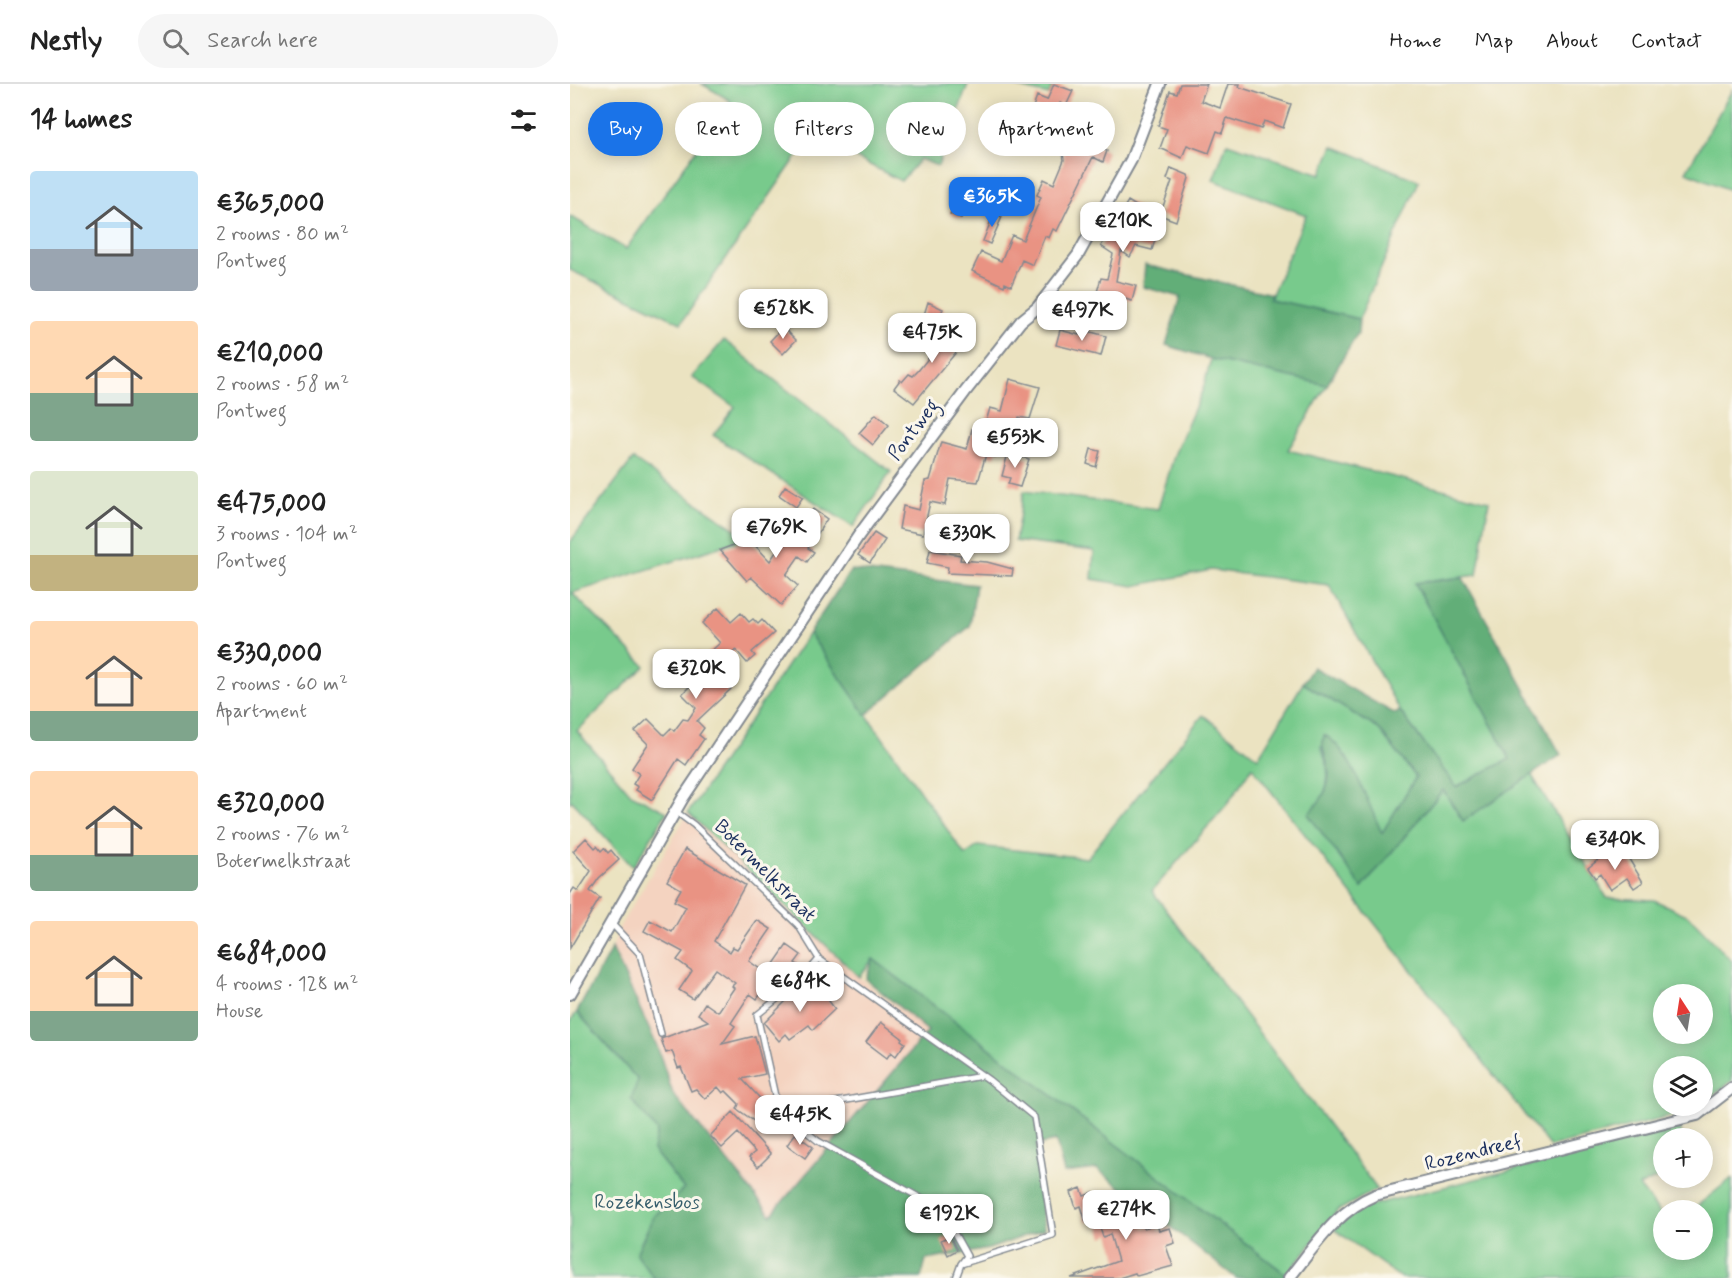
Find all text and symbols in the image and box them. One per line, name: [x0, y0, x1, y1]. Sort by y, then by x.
search box: [138, 14, 558, 68]
text: Nestly: [30, 23, 102, 60]
icon: search: [159, 25, 192, 58]
text: Search here: [207, 27, 318, 55]
text: Home: [1390, 27, 1442, 55]
text: Map: [1475, 27, 1513, 55]
text: About: [1546, 27, 1598, 55]
text: Contact: [1631, 27, 1702, 55]
chip: Buy: [588, 102, 663, 156]
chip: Rent: [675, 102, 762, 156]
chip: Filters: [774, 102, 874, 156]
chip: New: [886, 102, 966, 156]
chip: Apartment: [978, 102, 1115, 156]
text: 14 homes: [30, 103, 132, 137]
icon: filters: [507, 104, 540, 137]
pin: €365K: [950, 177, 1034, 228]
text: €365K: [963, 183, 1021, 210]
text: €365,000: [216, 187, 324, 221]
icon: home: [78, 195, 150, 267]
pin: €210K: [1081, 202, 1165, 253]
text: €210K: [1094, 208, 1152, 235]
text: 2 rooms · 80 m²: [216, 221, 349, 248]
text: Pontweg: [216, 248, 287, 275]
pin: €528K: [741, 289, 825, 340]
pin: €497K: [1040, 291, 1124, 342]
text: €528K: [753, 295, 813, 322]
text: €497K: [1051, 297, 1113, 324]
pin: €475K: [890, 313, 974, 364]
text: €475K: [902, 319, 962, 346]
text: €210,000: [216, 337, 323, 371]
icon: home: [78, 345, 150, 417]
text: 2 rooms · 58 m²: [216, 371, 349, 398]
street label: Pontweg: [882, 394, 948, 468]
text: Pontweg: [216, 398, 287, 425]
pin: €553K: [973, 418, 1057, 469]
text: €553K: [986, 424, 1044, 451]
text: €475,000: [216, 487, 326, 521]
icon: home: [78, 495, 150, 567]
pin: €769K: [734, 508, 818, 559]
text: €769K: [746, 514, 806, 541]
pin: €330K: [925, 514, 1009, 565]
text: €330K: [939, 520, 995, 547]
text: 3 rooms · 104 m²: [216, 521, 358, 548]
text: Pontweg: [216, 548, 287, 575]
text: €330,000: [216, 637, 322, 671]
icon: home: [78, 645, 150, 717]
pin: €320K: [654, 649, 738, 700]
text: €320K: [667, 655, 725, 682]
text: 2 rooms · 60 m²: [216, 671, 348, 698]
text: Apartment: [216, 698, 307, 725]
text: €320,000: [216, 787, 325, 821]
icon: home: [78, 795, 150, 867]
street label: Botermelkstraat: [708, 814, 822, 928]
pin: €340K: [1573, 820, 1657, 871]
text: 2 rooms · 76 m²: [216, 821, 349, 848]
text: €340K: [1585, 826, 1645, 853]
text: Botermelkstraat: [216, 848, 351, 875]
text: €684,000: [216, 937, 327, 971]
icon: home: [78, 945, 150, 1017]
pin: €684K: [758, 962, 842, 1013]
text: €684K: [770, 968, 830, 995]
text: 4 rooms · 128 m²: [216, 971, 358, 998]
north arrow: [1653, 984, 1713, 1044]
map controls: [1653, 984, 1713, 1260]
text: House: [216, 998, 263, 1025]
button: layers: [1653, 1056, 1713, 1116]
pin: €445K: [758, 1095, 842, 1146]
text: €445K: [769, 1101, 831, 1128]
street label: Rozendreef: [1422, 1128, 1524, 1178]
button: +: [1653, 1128, 1713, 1188]
park label: Rozekensbos: [594, 1189, 700, 1216]
pin: €274K: [1084, 1190, 1168, 1241]
pin: €192K: [907, 1194, 991, 1245]
text: €274K: [1097, 1196, 1155, 1223]
text: €192K: [919, 1200, 979, 1227]
button: −: [1653, 1200, 1713, 1260]

